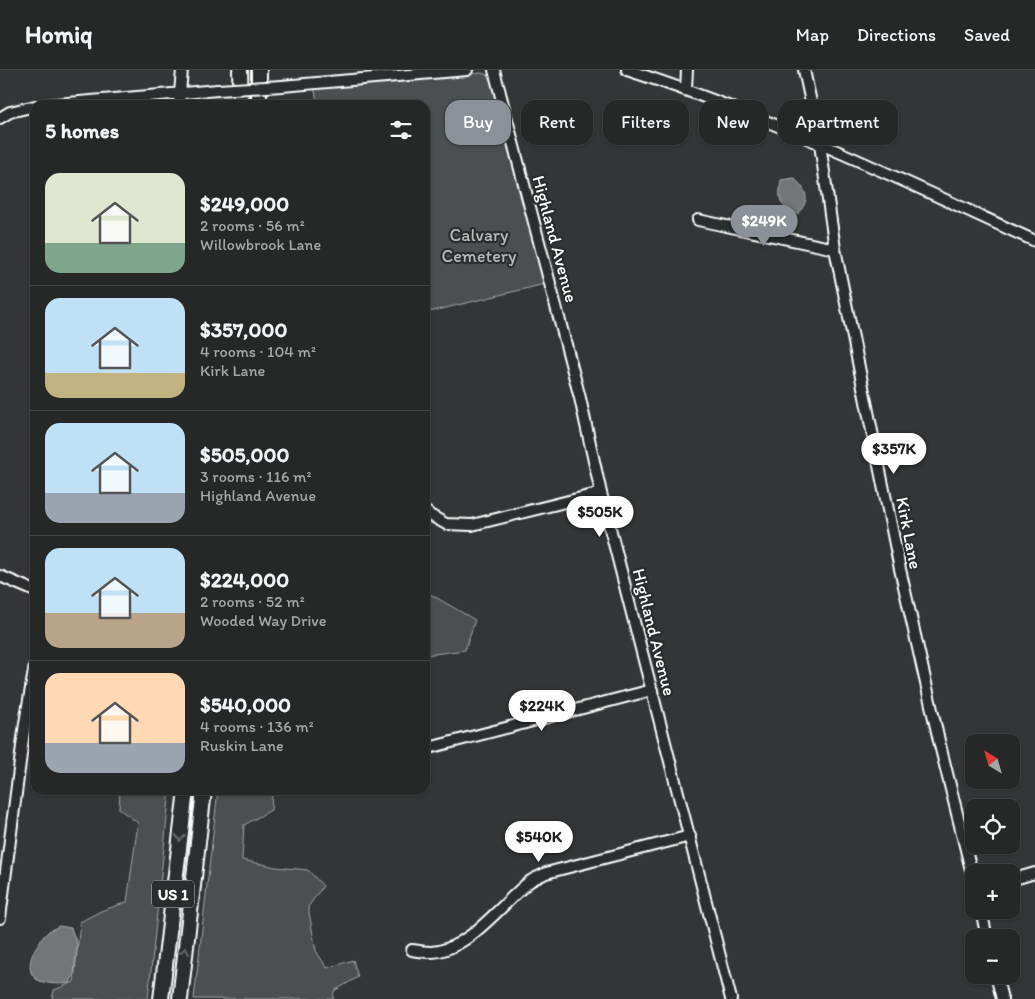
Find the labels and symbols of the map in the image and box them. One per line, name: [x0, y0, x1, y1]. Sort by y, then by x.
street label: Highland Avenue: [527, 173, 583, 305]
pin: $249K: [729, 204, 799, 247]
park label: Calvary Cemetery: [442, 224, 517, 267]
pin: $357K: [859, 432, 929, 475]
street label: Kirk Lane: [891, 495, 927, 571]
pin: $505K: [565, 496, 635, 538]
street label: Highland Avenue: [628, 566, 680, 698]
pin: $224K: [507, 690, 577, 732]
north arrow: [965, 734, 1020, 789]
pin: $540K: [504, 820, 574, 863]
one-way arrow: [175, 835, 186, 843]
road number: US 1: [152, 881, 194, 908]
one-way arrow: [179, 946, 190, 954]

